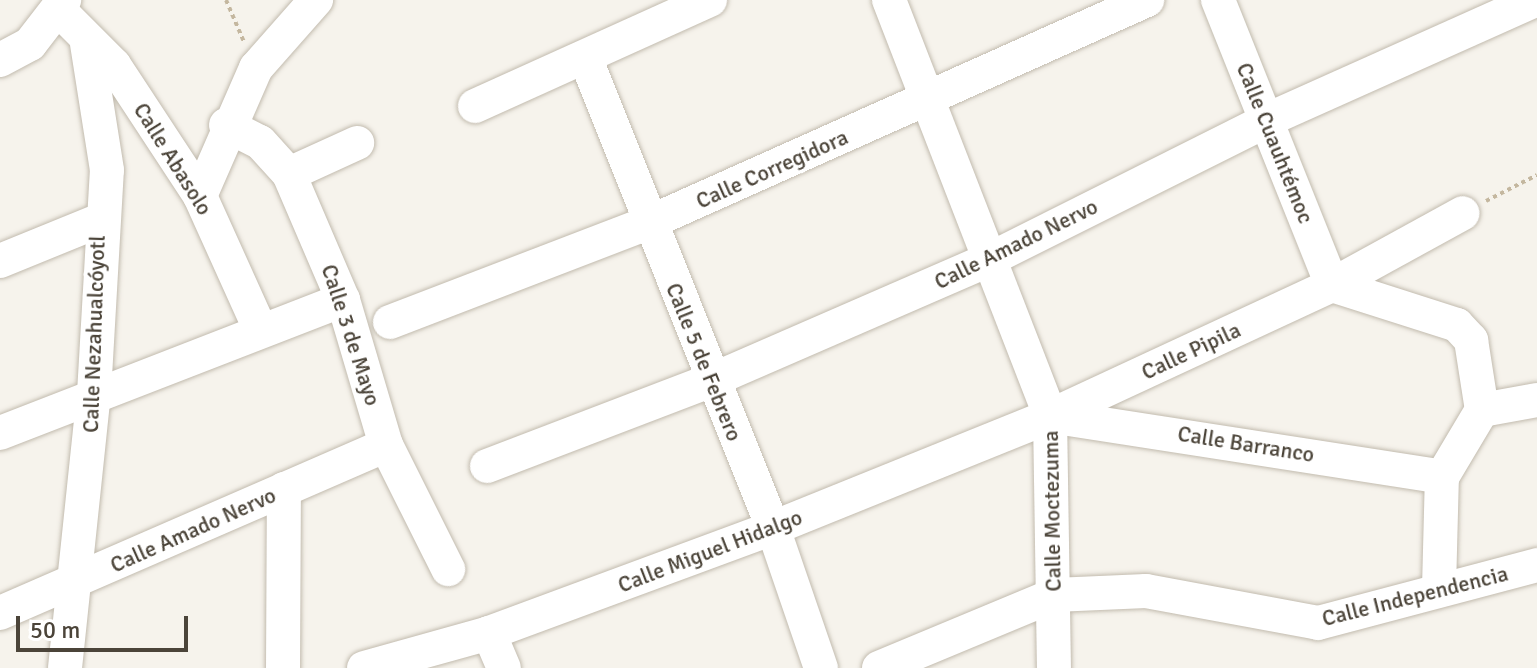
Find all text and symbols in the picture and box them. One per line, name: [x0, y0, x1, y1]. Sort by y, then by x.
street label: Calle Cuauhtémoc: [1231, 59, 1319, 227]
street label: Calle Abasolo: [128, 98, 218, 220]
street label: Calle Corregidora: [692, 124, 852, 214]
street label: Calle Amado Nervo: [930, 193, 1102, 295]
street label: Calle Nezahualcóyotl: [77, 235, 111, 433]
street label: Calle 3 de Mayo: [316, 261, 386, 409]
street label: Calle 5 de Febrero: [660, 279, 748, 445]
street label: Calle Pipila: [1137, 317, 1245, 385]
street label: Calle Barranco: [1176, 420, 1316, 468]
street label: Calle Moctezuma: [1037, 430, 1067, 592]
street label: Calle Amado Nervo: [106, 482, 280, 578]
street label: Calle Miguel Hidalgo: [614, 504, 806, 598]
street label: Calle Independencia: [1319, 560, 1511, 632]
scale bar: [20, 600, 192, 650]
text: 50 m: [30, 615, 80, 645]

